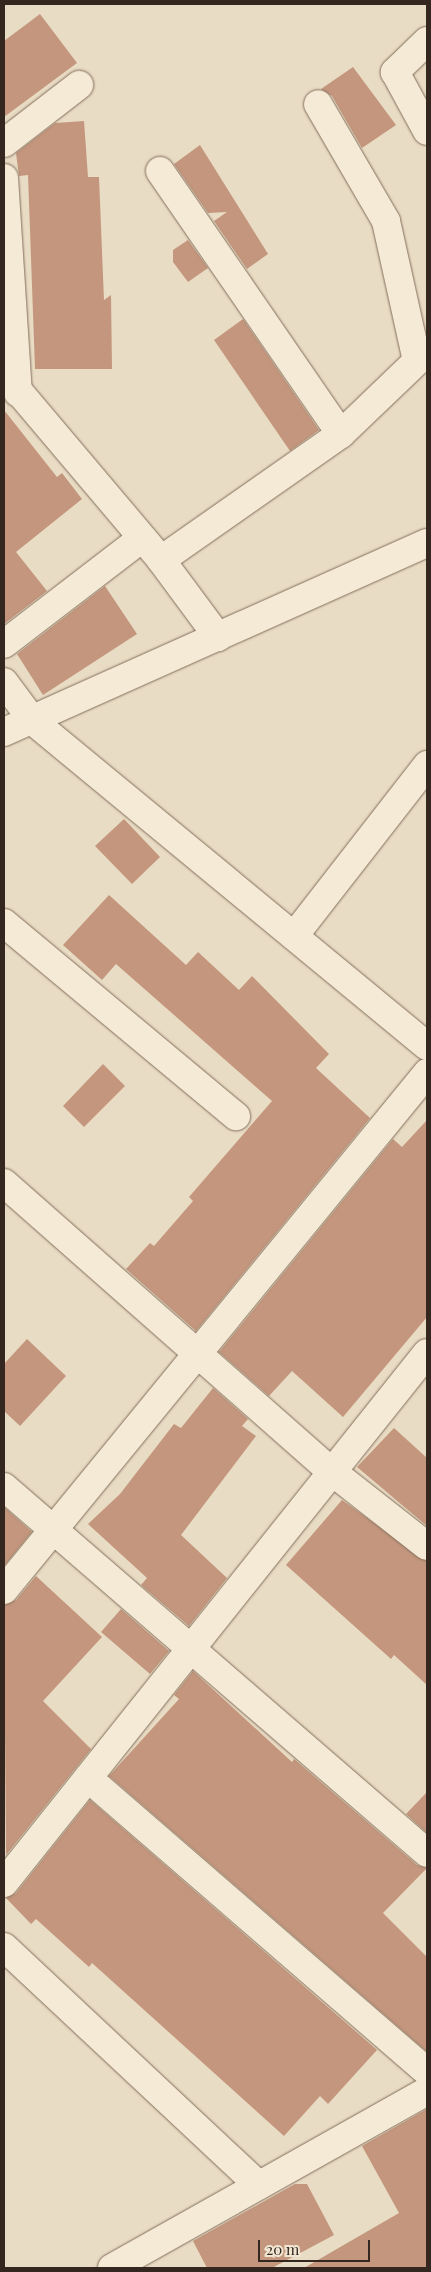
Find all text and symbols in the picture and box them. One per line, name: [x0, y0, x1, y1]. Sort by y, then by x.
scale bar: [261, 2230, 374, 2262]
text: 20 m: [266, 2239, 299, 2259]

